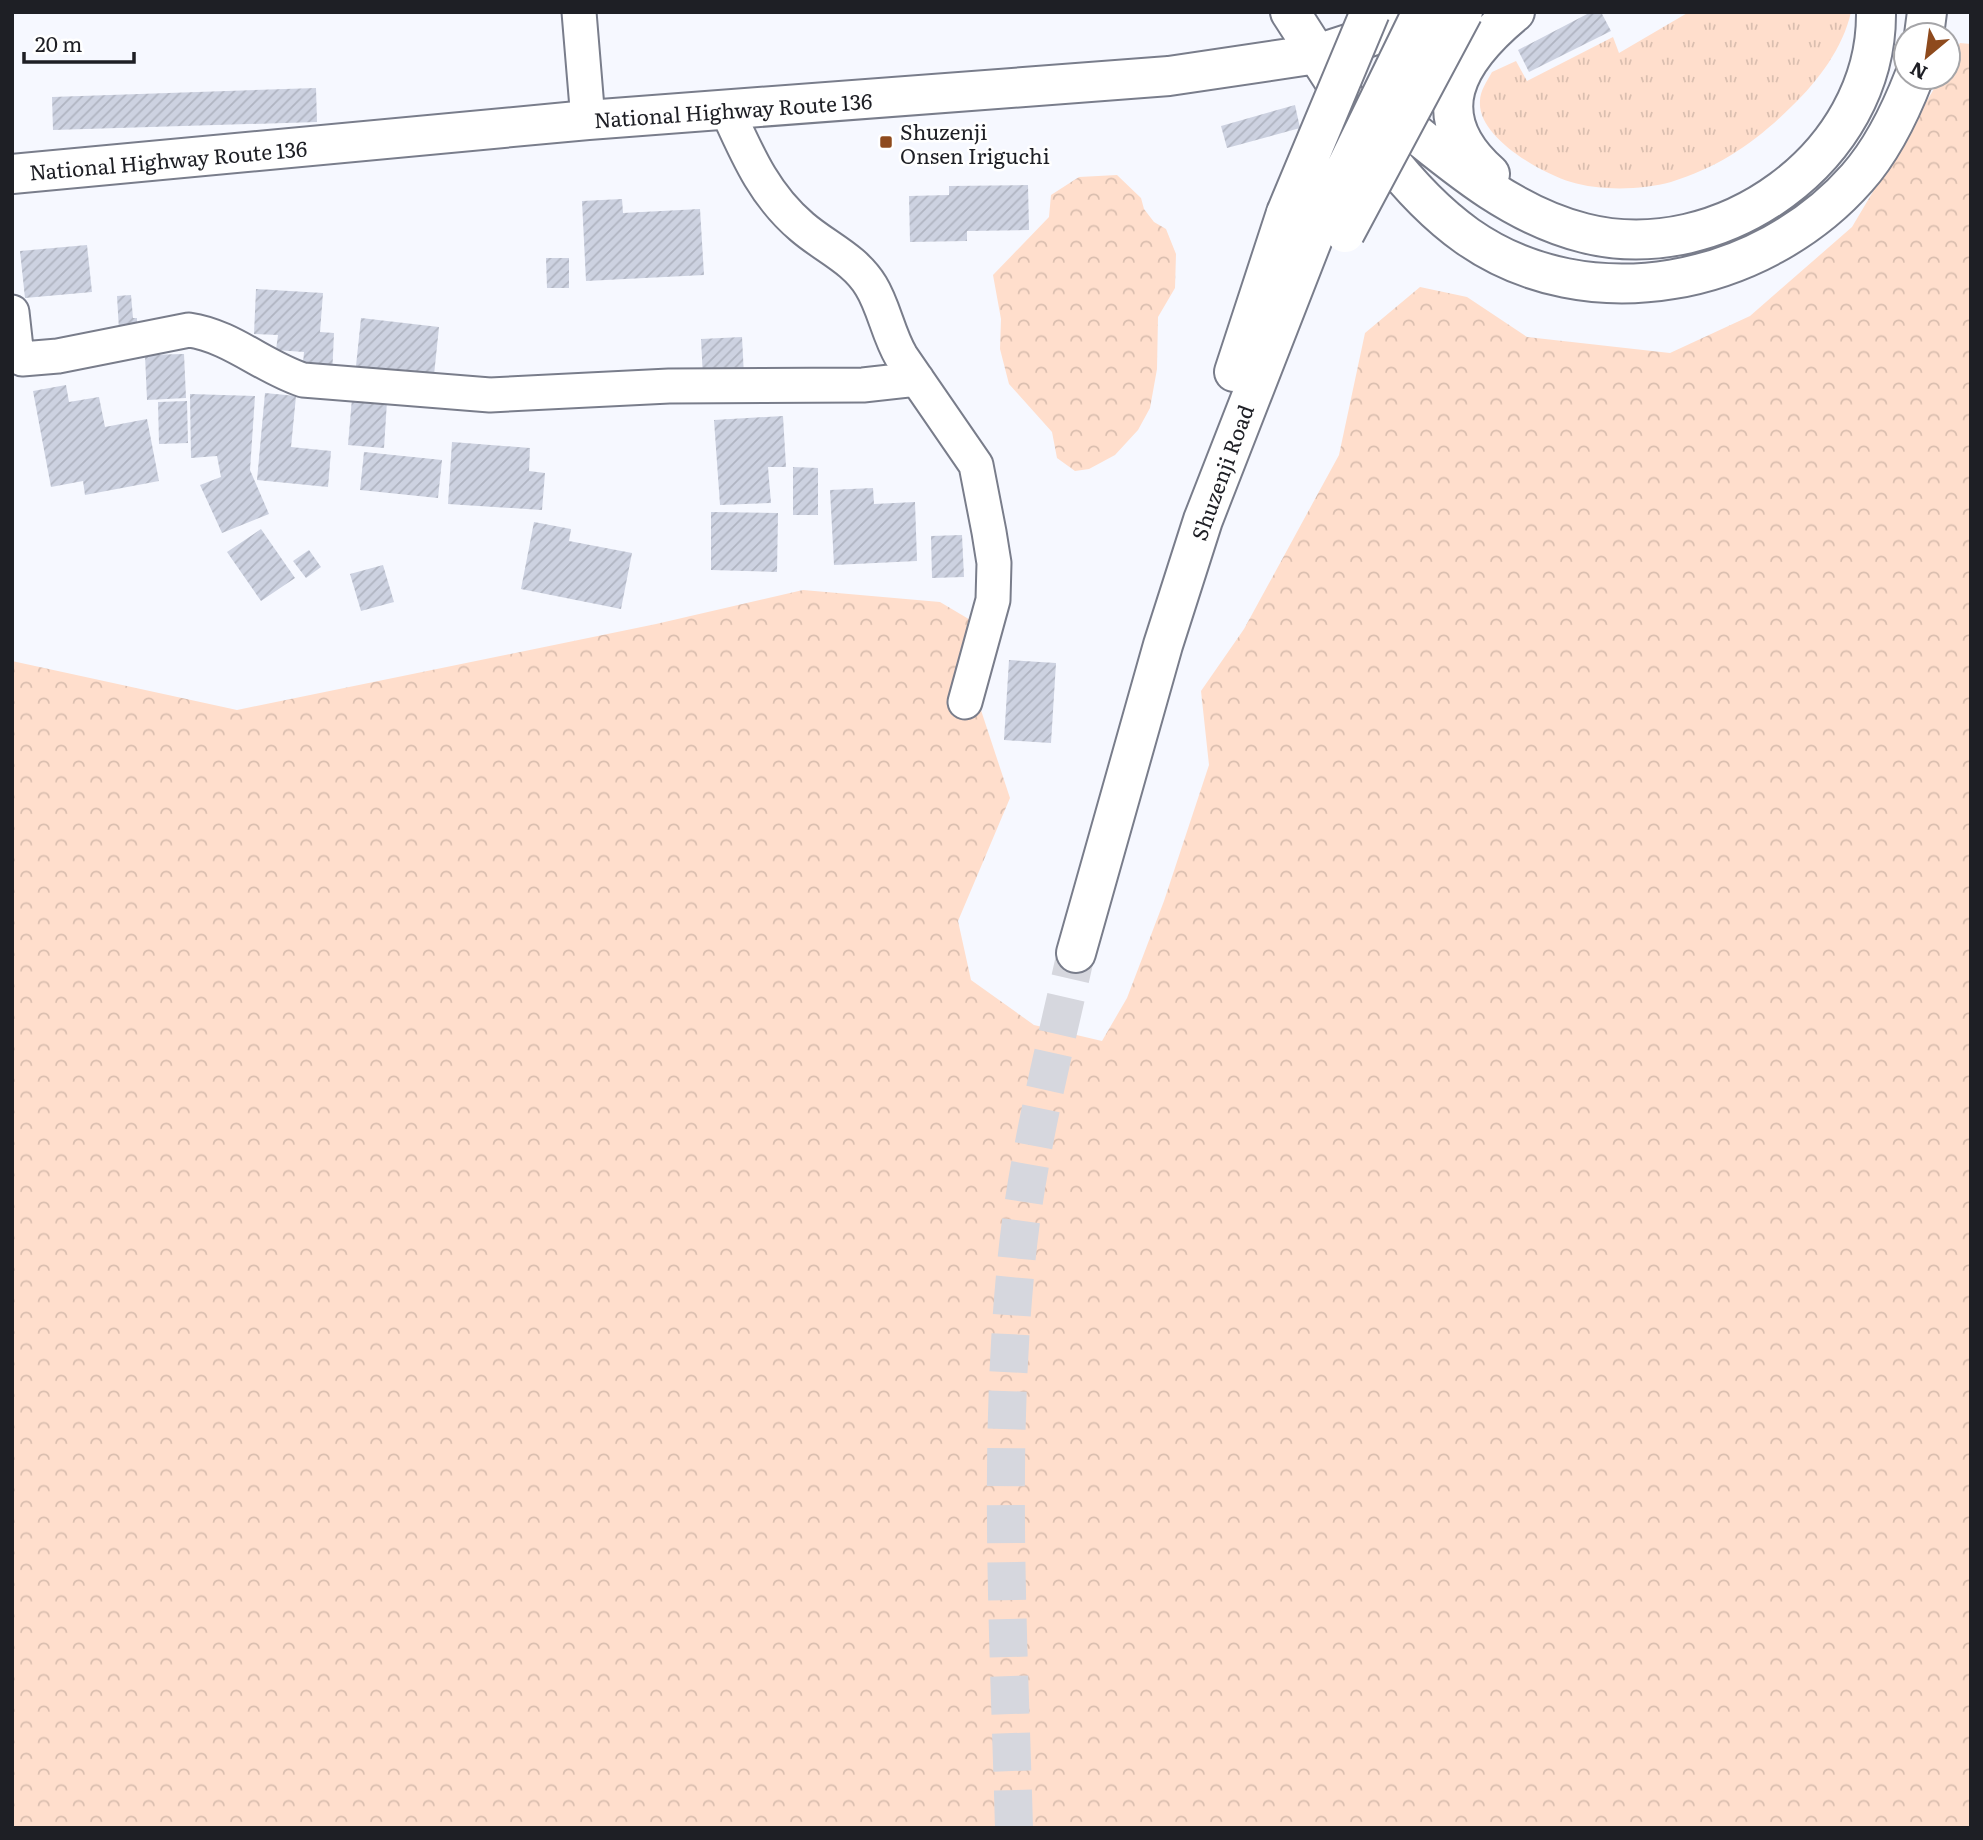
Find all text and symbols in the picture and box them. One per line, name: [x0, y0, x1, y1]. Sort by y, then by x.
scale bar: [24, 21, 135, 65]
north arrow: [1892, 21, 1962, 91]
text: 20 m: [35, 27, 82, 58]
text: N: [1904, 56, 1932, 88]
street label: National Highway Route 136: [593, 84, 873, 134]
place label: Shuzenji Onsen Iriguchi: [900, 115, 1050, 170]
street label: National Highway Route 136: [28, 131, 308, 187]
marker: Shuzenji Onsen Iriguchi: [878, 134, 894, 150]
street label: Shuzenji Road: [1182, 400, 1260, 544]

